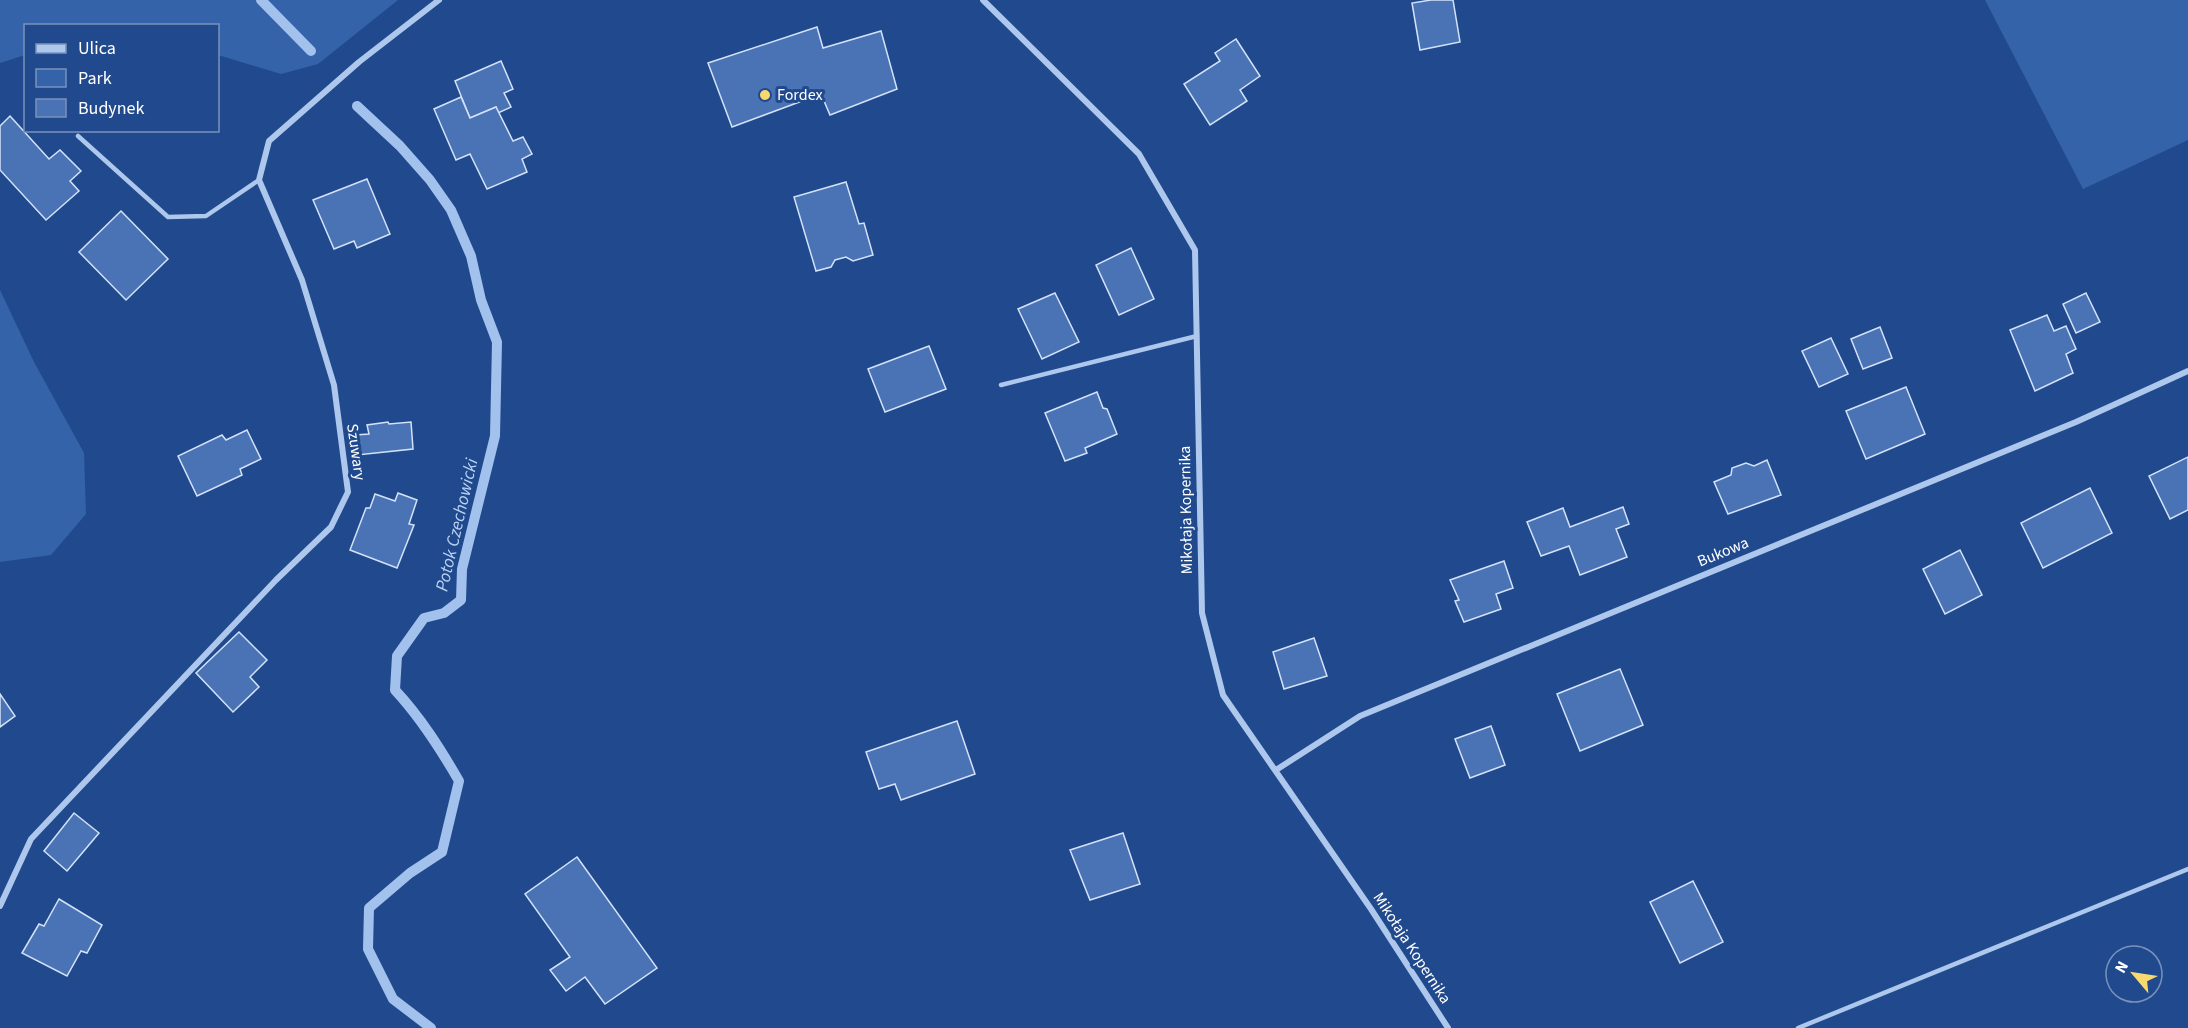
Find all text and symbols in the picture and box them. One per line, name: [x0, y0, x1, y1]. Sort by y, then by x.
legend: [24, 24, 219, 132]
text: Ulica: [78, 36, 116, 61]
text: Park: [78, 66, 112, 91]
place label: Fordex: [777, 84, 823, 106]
marker: Fordex: [758, 88, 772, 102]
text: Budynek: [78, 96, 145, 121]
street label: Szuwary: [341, 422, 371, 482]
street label: Mikołaja Kopernika: [1174, 446, 1198, 574]
water label: Potok Czechowicki: [430, 455, 485, 594]
street label: Bukowa: [1694, 532, 1752, 572]
street label: Mikołaja Kopernika: [1368, 888, 1456, 1008]
north arrow: [2104, 944, 2164, 1004]
text: N: [2110, 957, 2134, 977]

